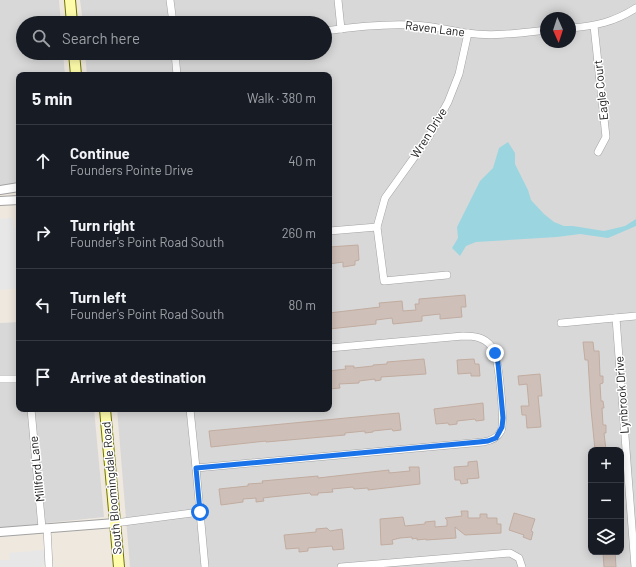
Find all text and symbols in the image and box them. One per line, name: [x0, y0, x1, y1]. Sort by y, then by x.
north arrow: [540, 12, 576, 48]
search box: [16, 16, 332, 60]
street label: Raven Lane: [405, 17, 466, 39]
icon: search: [30, 27, 52, 49]
text: Search here: [62, 29, 140, 47]
street label: Eagle Court: [590, 59, 610, 121]
text: 5 min: [32, 88, 72, 108]
text: Walk · 380 m: [247, 90, 316, 106]
street label: Wren Drive: [407, 105, 449, 160]
text: Continue: [70, 144, 130, 162]
icon: ahead: [32, 150, 54, 172]
text: 40 m: [288, 153, 316, 169]
text: Founders Pointe Drive: [70, 162, 193, 178]
text: Turn right: [70, 216, 135, 234]
icon: right: [32, 222, 54, 244]
text: 260 m: [282, 225, 316, 241]
text: Founder's Point Road South: [70, 234, 224, 250]
text: Turn left: [70, 288, 126, 306]
icon: left: [32, 294, 54, 316]
text: 80 m: [289, 297, 316, 313]
text: Founder's Point Road South: [70, 306, 224, 322]
route end: [486, 344, 504, 362]
street label: Lynbrook Drive: [611, 356, 631, 434]
icon: arrive: [32, 366, 54, 388]
text: Arrive at destination: [70, 368, 206, 386]
street label: South Bloomingdale Road: [98, 421, 124, 555]
street label: Millford Lane: [26, 435, 46, 503]
map controls: [588, 447, 624, 555]
button: +: [588, 447, 624, 483]
button: −: [588, 483, 624, 519]
route start: [191, 503, 209, 521]
button: layers: [588, 519, 624, 555]

